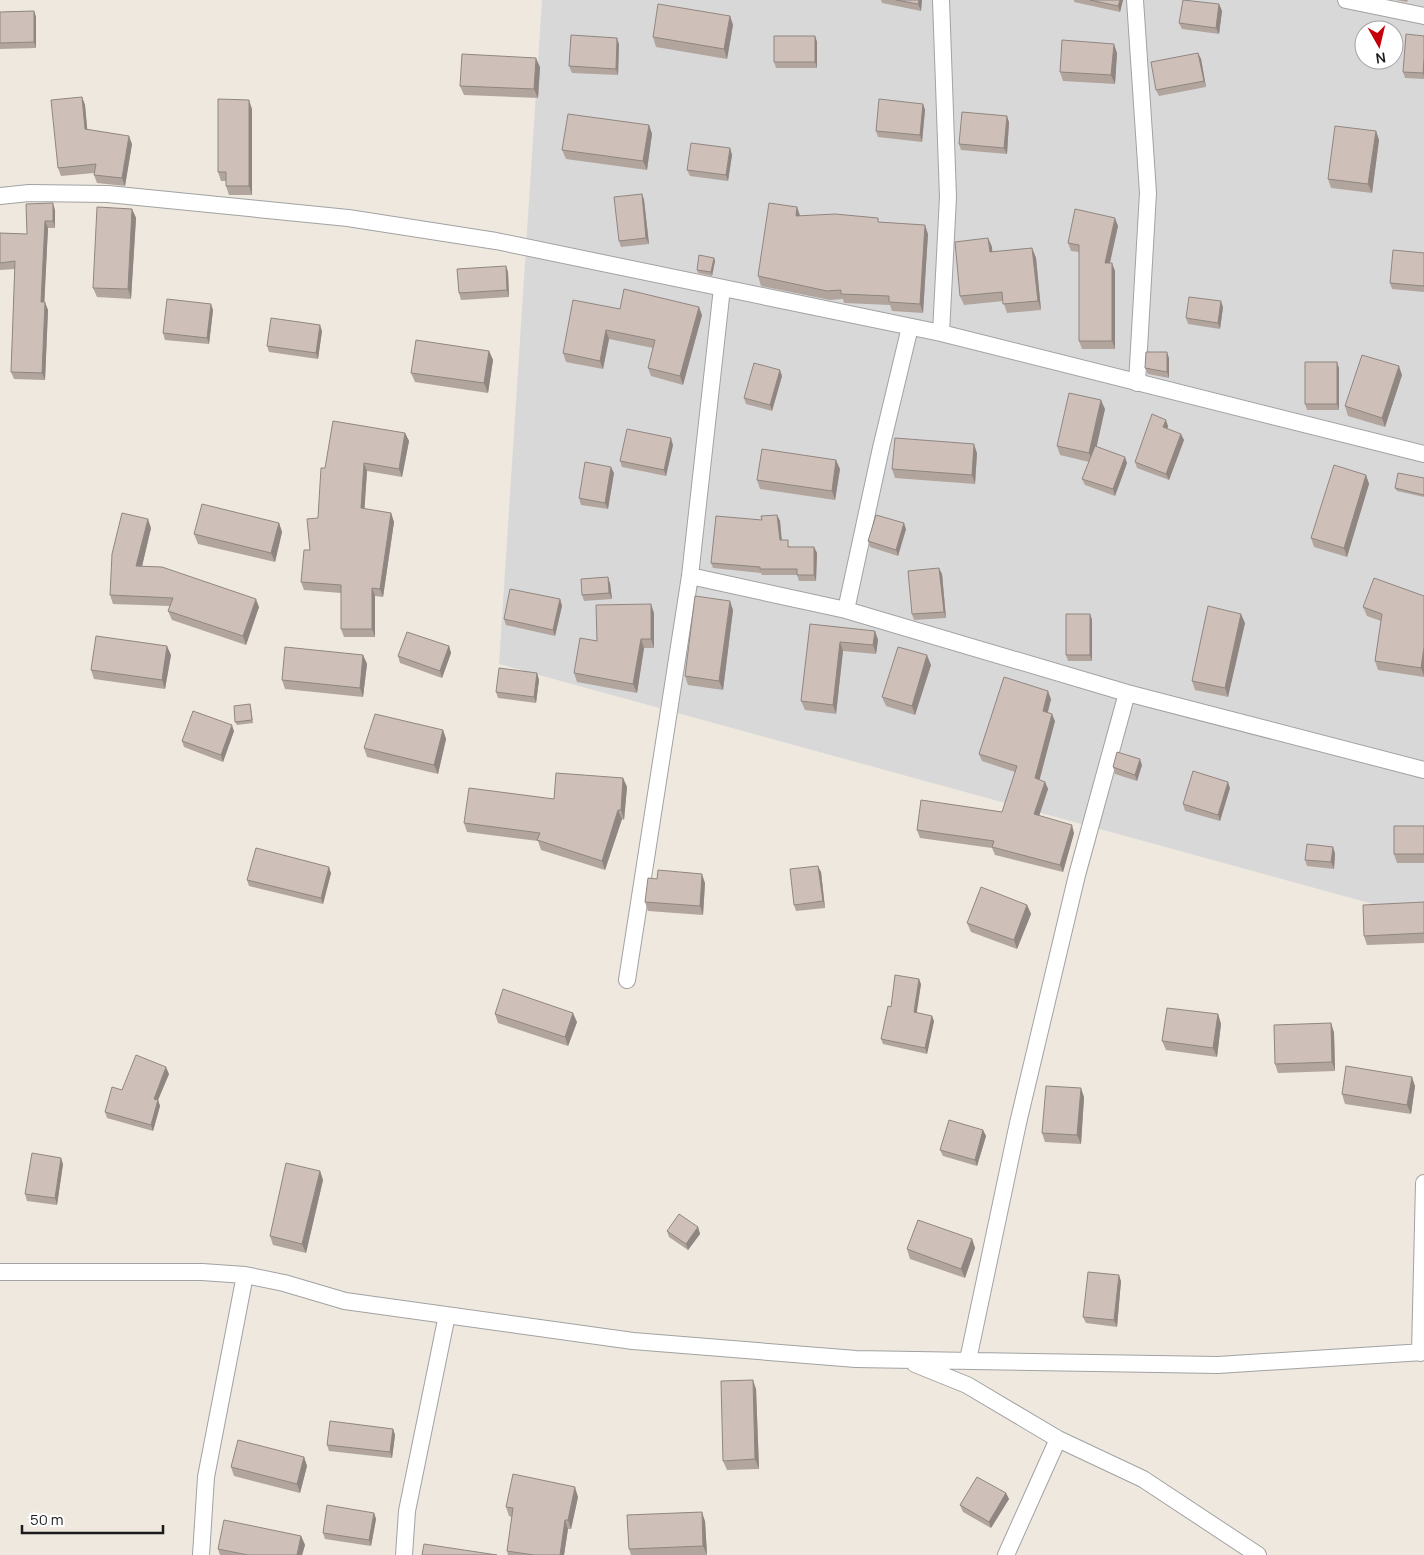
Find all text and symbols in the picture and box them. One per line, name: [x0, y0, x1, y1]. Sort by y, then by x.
north arrow: [1354, 20, 1404, 70]
text: N: [1375, 48, 1387, 68]
scale bar: [22, 1502, 164, 1534]
text: 50 m: [30, 1509, 64, 1530]

